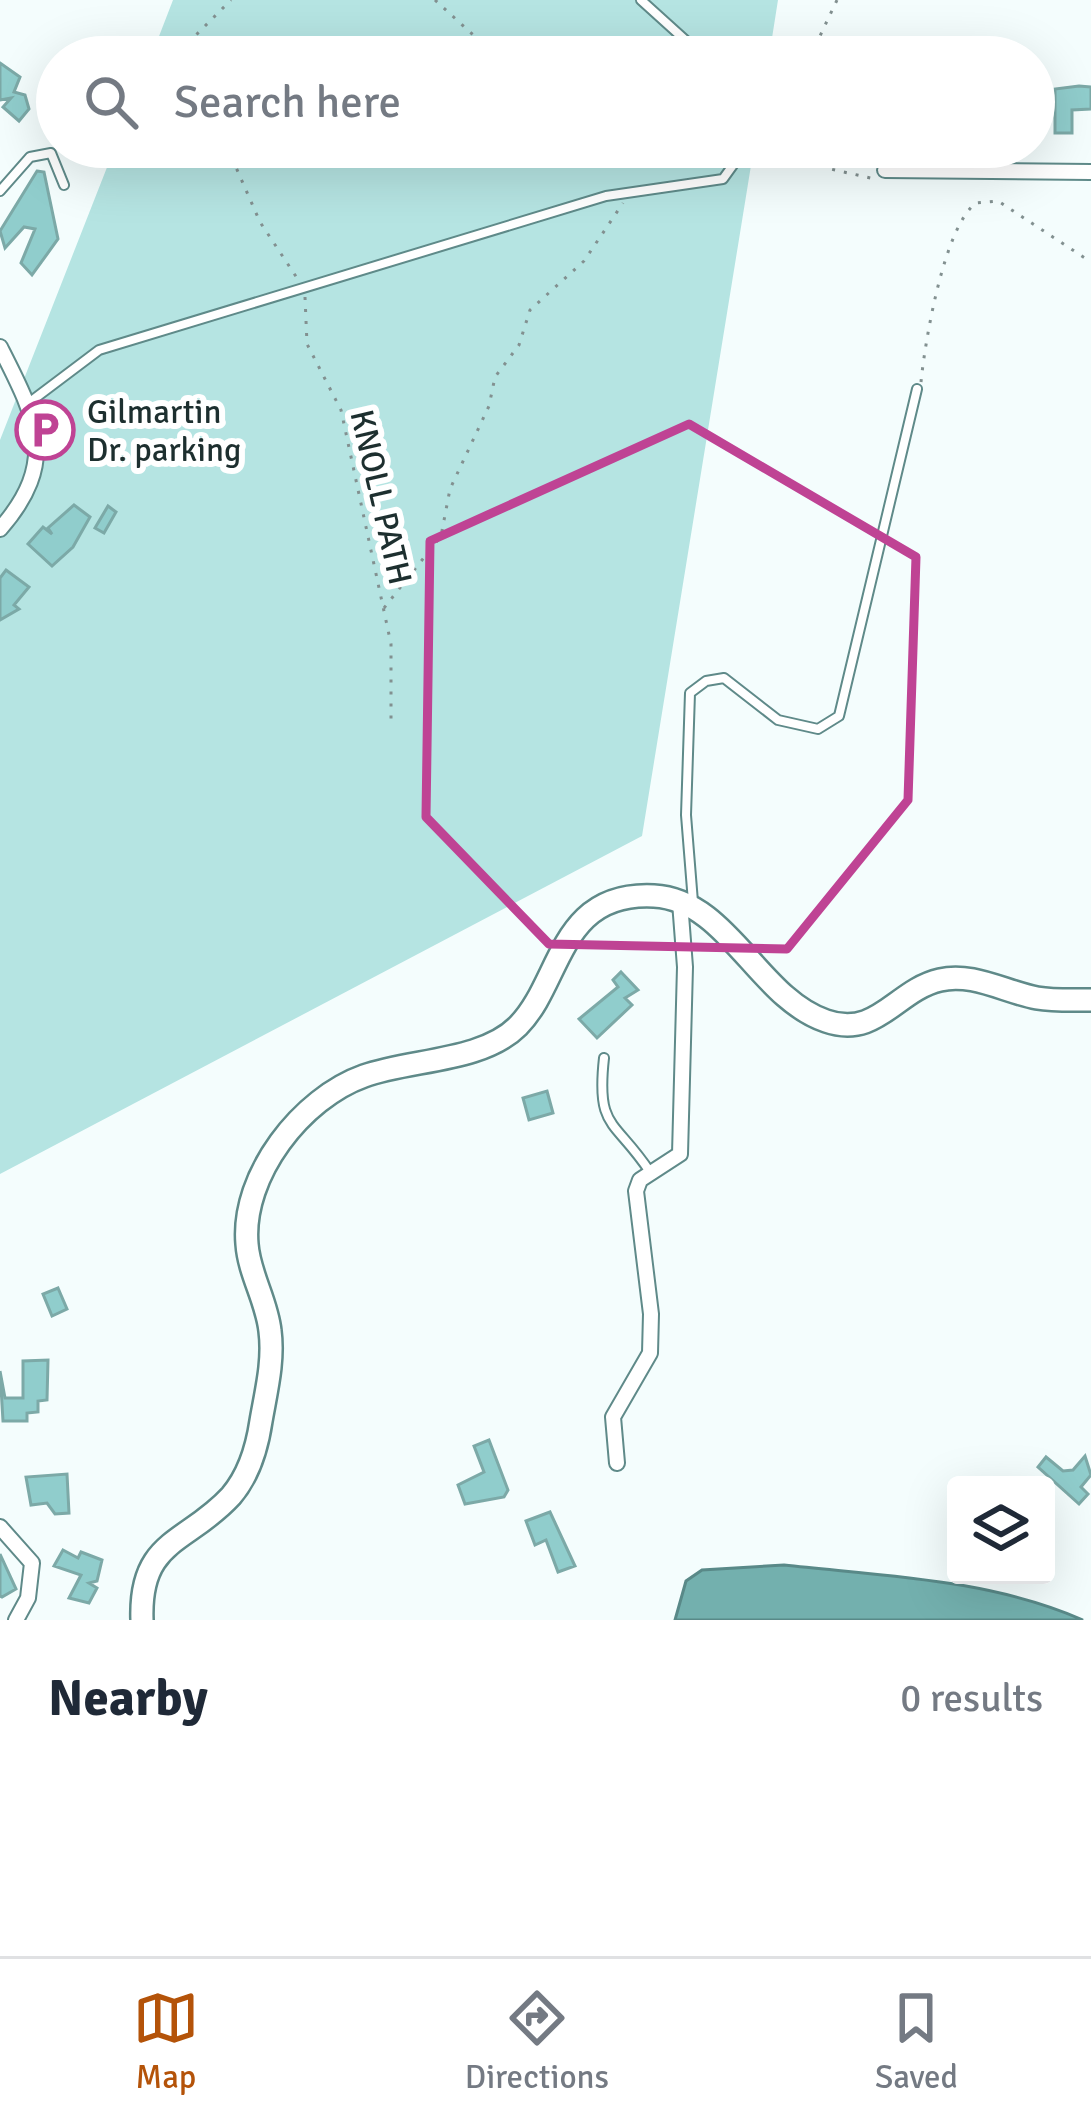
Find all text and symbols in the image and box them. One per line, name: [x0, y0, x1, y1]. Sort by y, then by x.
search box: [36, 36, 1055, 168]
icon: search: [78, 69, 144, 135]
text: Search here: [174, 75, 401, 130]
place label: Gilmartin Dr. parking: [87, 392, 241, 471]
parking icon: Gilmartin Dr. parking: [14, 399, 76, 461]
street label: KNOLL PATH: [341, 406, 421, 589]
map controls: [947, 1476, 1055, 1584]
button: layers: [947, 1476, 1055, 1584]
text: Nearby: [48, 1667, 208, 1730]
text: 0 results: [900, 1674, 1043, 1722]
tab: Map: [133, 1985, 199, 2098]
tab: Directions: [465, 1985, 609, 2098]
tab: Saved: [875, 1985, 958, 2098]

